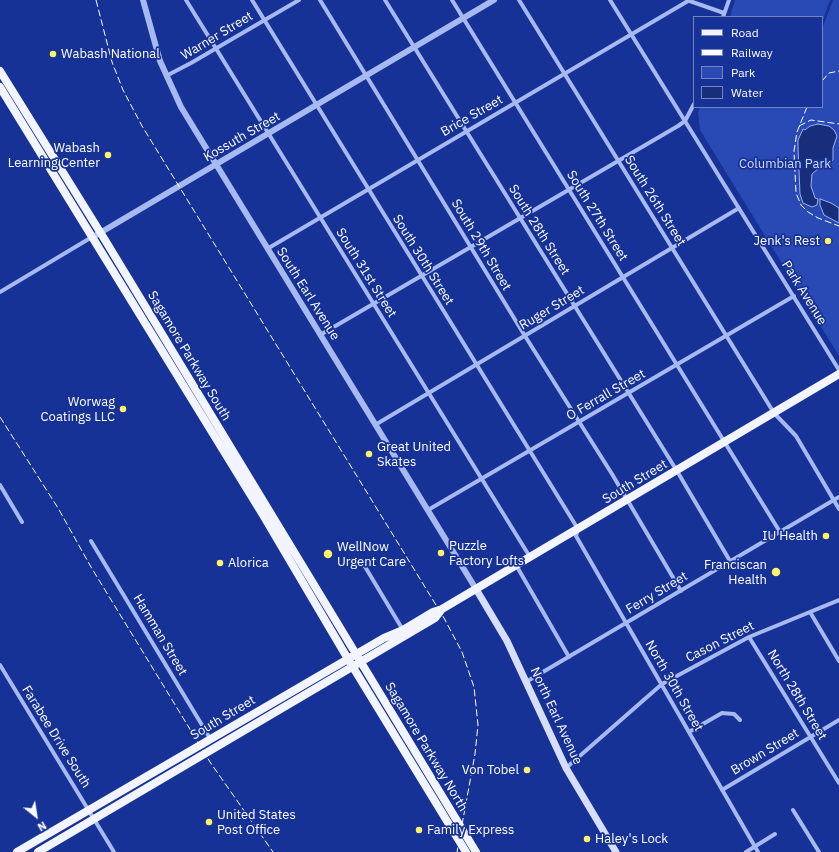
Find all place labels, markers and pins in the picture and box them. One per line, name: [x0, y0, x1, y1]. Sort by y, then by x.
place label: Wabash National: [61, 46, 160, 62]
marker: Wabash National: [48, 49, 58, 59]
place label: Wabash Learning Center: [8, 140, 100, 171]
marker: Wabash Learning Center: [103, 150, 113, 160]
place label: Jenk's Rest: [753, 233, 820, 249]
marker: Jenk's Rest: [823, 236, 833, 246]
place label: Worwag Coatings LLC: [41, 394, 115, 425]
marker: Worwag Coatings LLC: [118, 404, 128, 414]
place label: Great United Skates: [377, 439, 451, 470]
marker: Great United Skates: [364, 449, 374, 459]
place label: IU Health: [762, 528, 818, 544]
marker: IU Health: [821, 531, 831, 541]
place label: Puzzle Factory Lofts: [449, 538, 524, 569]
place label: WellNow Urgent Care: [337, 539, 406, 570]
marker: WellNow Urgent Care: [322, 548, 334, 560]
marker: Puzzle Factory Lofts: [436, 548, 446, 558]
place label: Alorica: [228, 555, 269, 571]
place label: Franciscan Health: [704, 557, 767, 588]
marker: Alorica: [215, 558, 225, 568]
marker: Franciscan Health: [770, 566, 782, 578]
place label: Von Tobel: [462, 762, 519, 778]
marker: Von Tobel: [522, 765, 532, 775]
place label: United States Post Office: [217, 807, 296, 838]
marker: United States Post Office: [204, 817, 214, 827]
place label: Family Express: [427, 822, 514, 838]
marker: Family Express: [414, 825, 424, 835]
place label: Haley's Lock: [595, 831, 668, 847]
marker: Haley's Lock: [582, 834, 592, 844]

